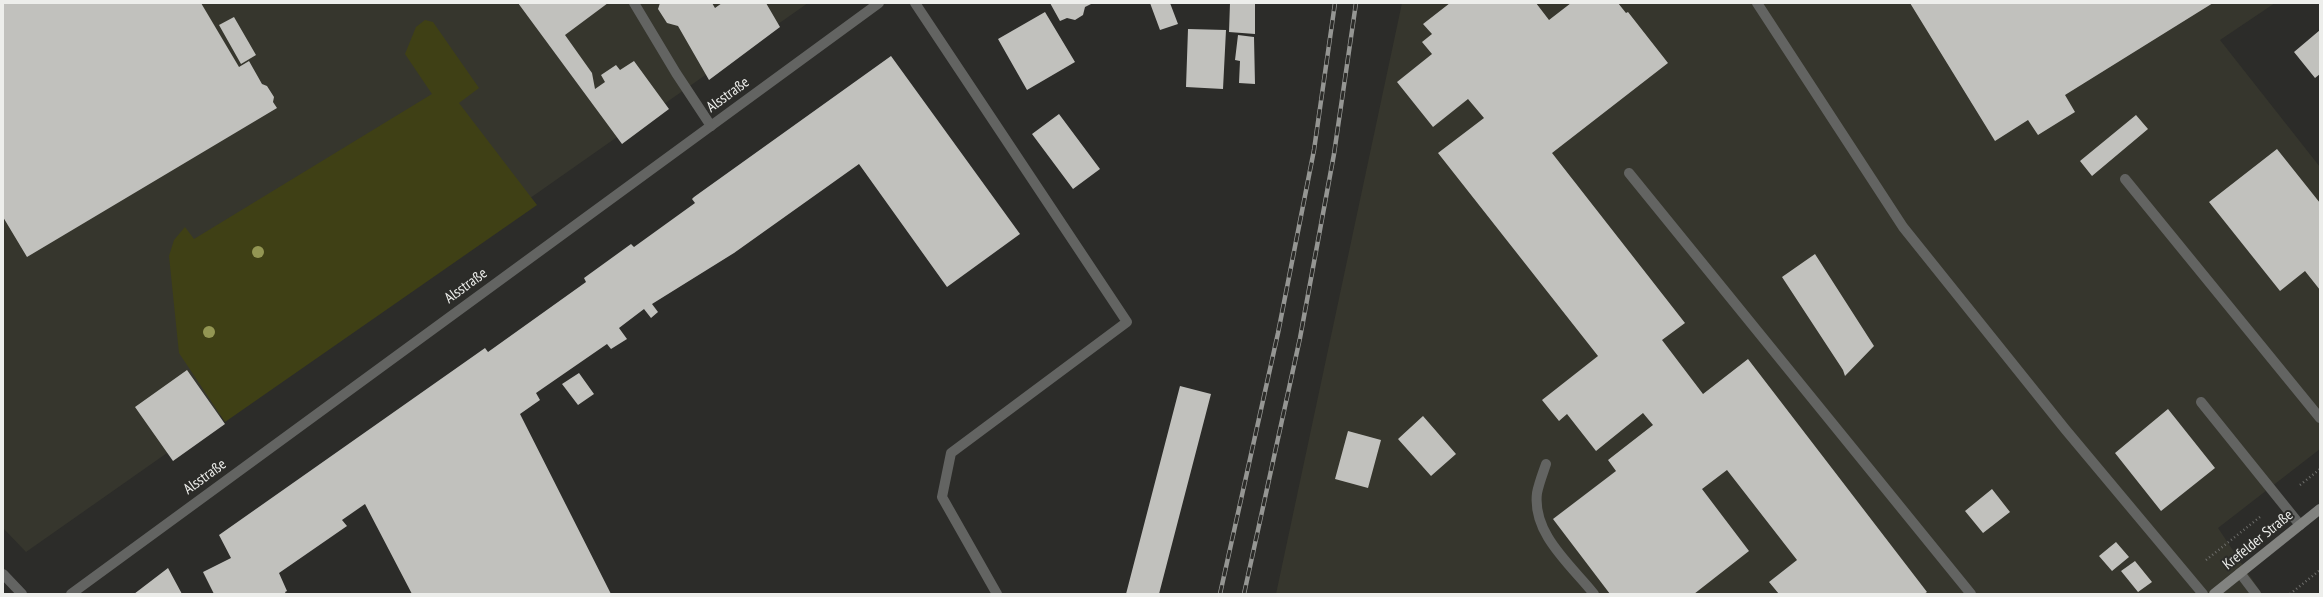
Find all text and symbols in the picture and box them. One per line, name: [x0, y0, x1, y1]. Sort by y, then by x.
street label: Alsstraße: [703, 73, 753, 117]
street label: Alsstraße: [441, 264, 491, 308]
street label: Alsstraße: [180, 455, 230, 499]
street label: Krefelder Straße: [2219, 506, 2297, 574]

